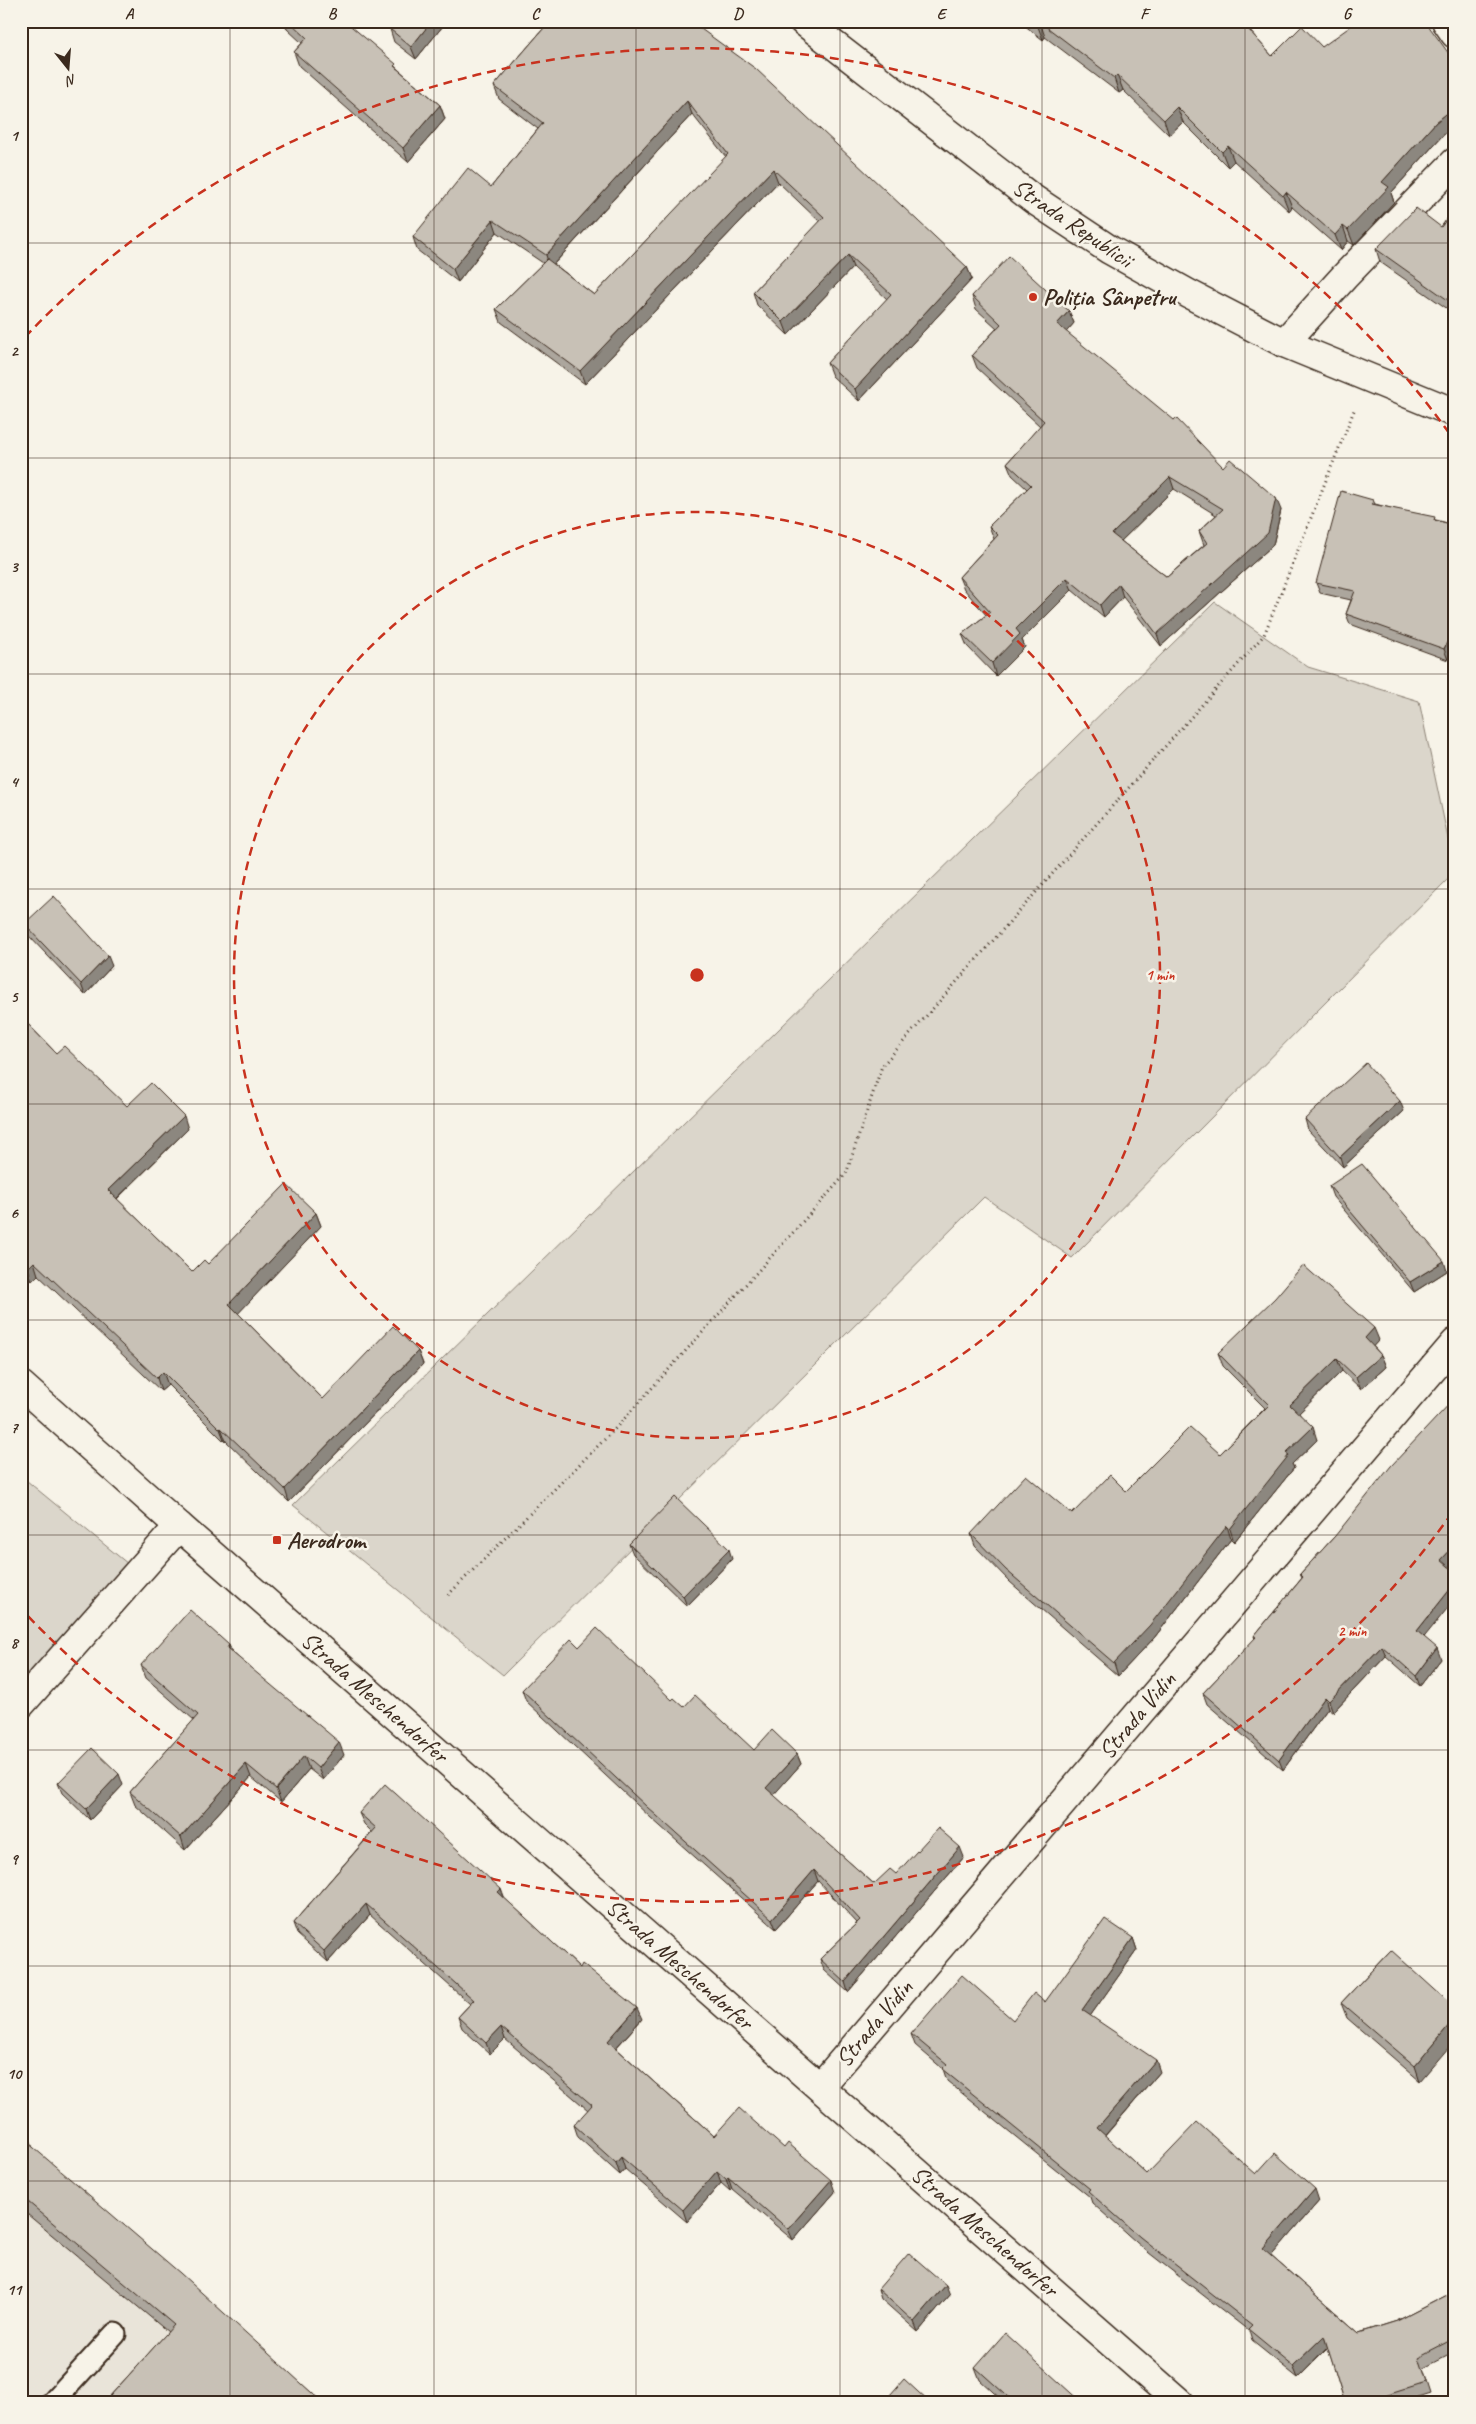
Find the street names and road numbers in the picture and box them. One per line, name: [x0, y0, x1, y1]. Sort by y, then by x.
street label: Strada Republicii: [1007, 172, 1141, 276]
street label: Strada Meschendorfer: [295, 1625, 457, 1771]
street label: Strada Vidin: [1092, 1665, 1182, 1765]
street label: Strada Meschendorfer: [600, 1892, 762, 2038]
street label: Strada Vidin: [829, 1973, 919, 2073]
street label: Strada Meschendorfer: [905, 2159, 1067, 2305]

